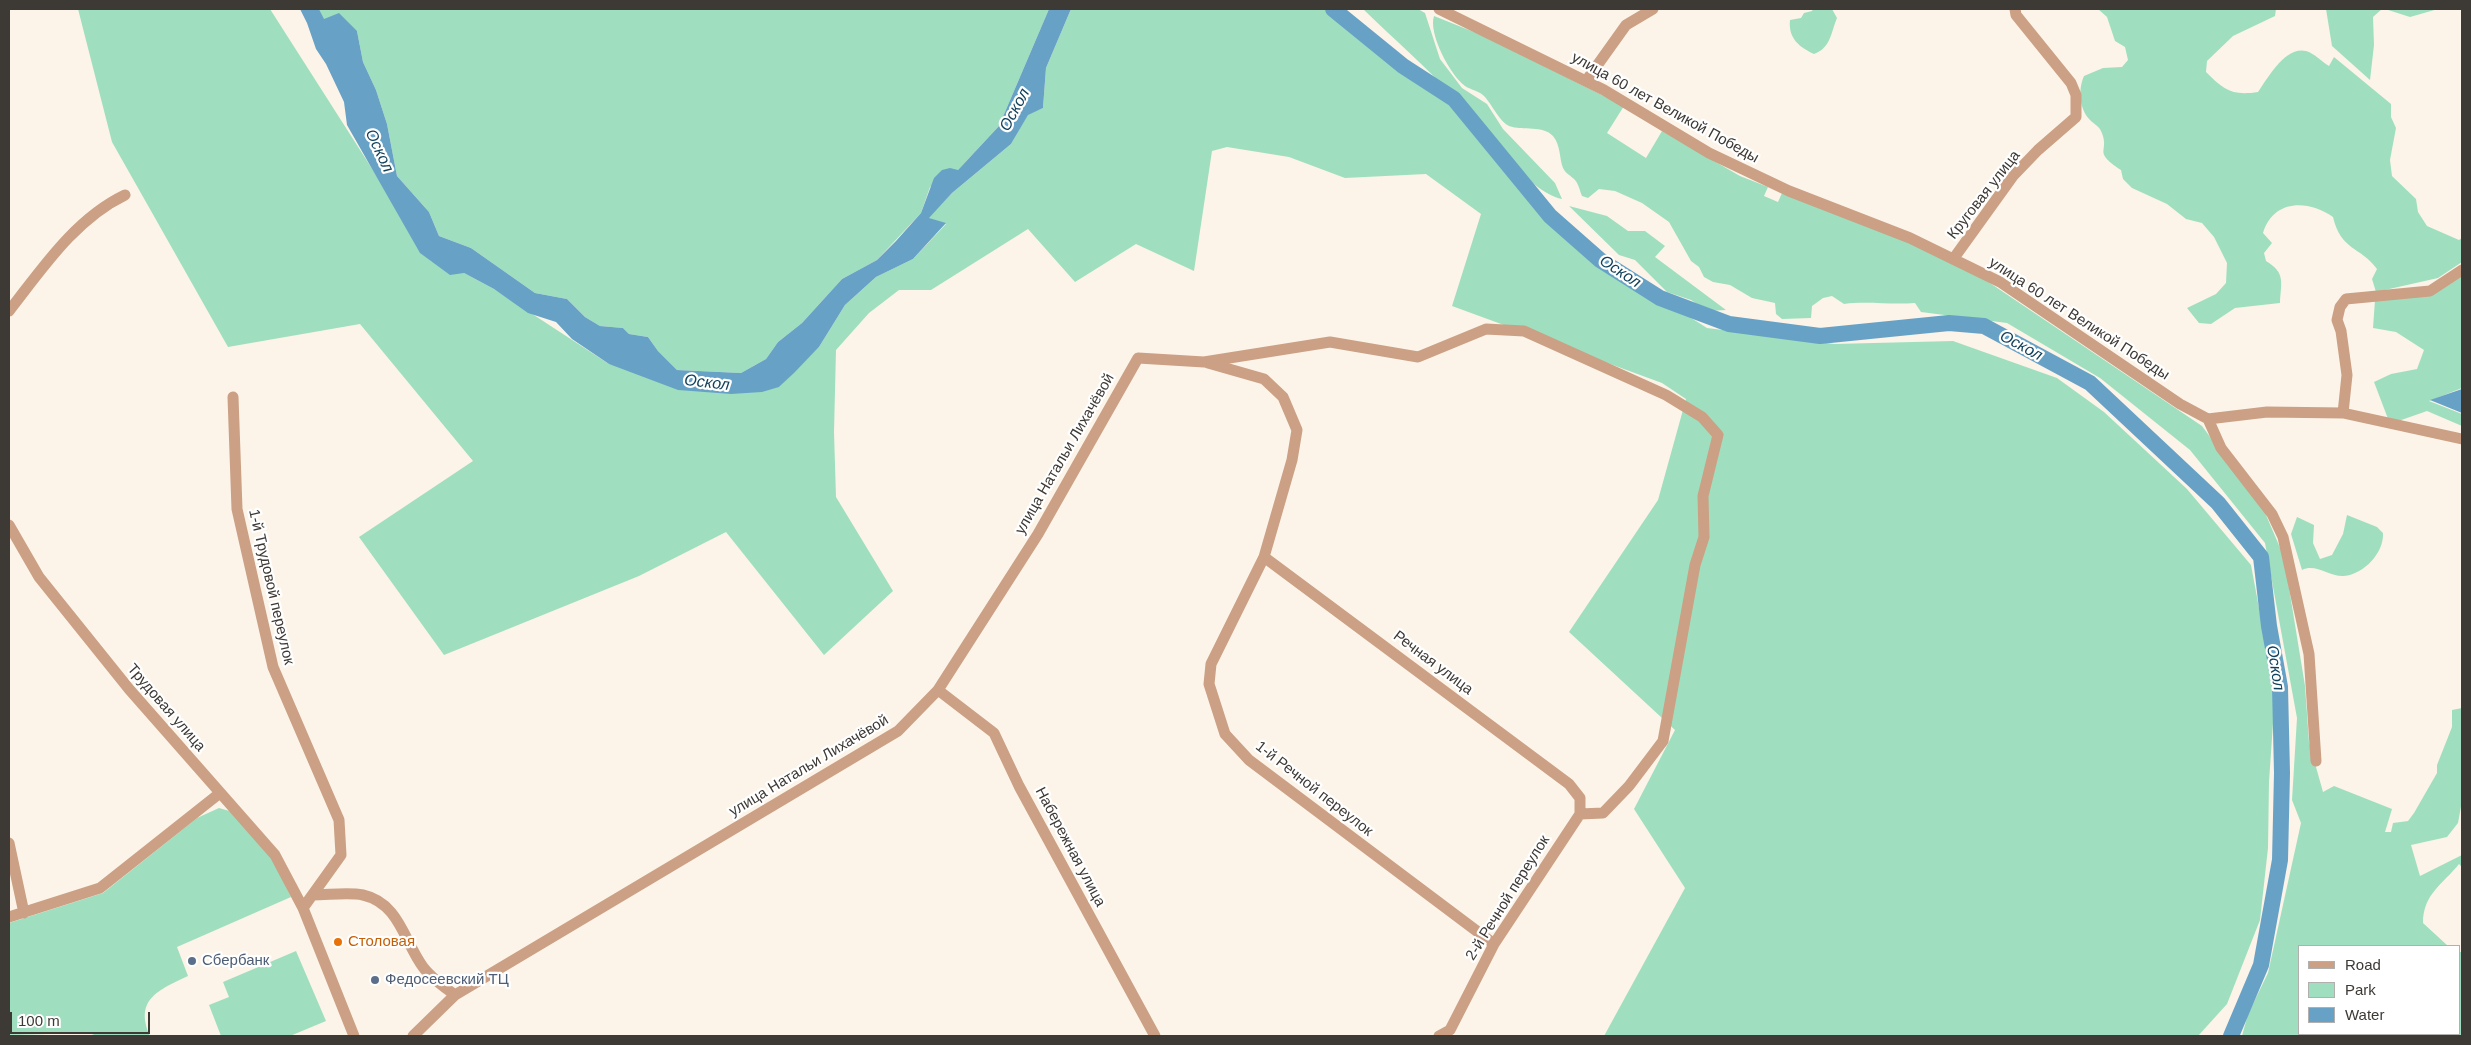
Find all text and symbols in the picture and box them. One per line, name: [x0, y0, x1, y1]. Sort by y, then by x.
street label: улица 60 лет Великой Победы: [1568, 49, 1762, 167]
water label: Оскол: [996, 85, 1034, 135]
water label: Оскол: [361, 126, 397, 176]
street label: Круговая улица: [1944, 147, 2024, 243]
water label: Оскол: [1596, 252, 1644, 292]
street label: улица 60 лет Великой Победы: [1985, 254, 2173, 384]
water label: Оскол: [1996, 327, 2046, 365]
street label: улица Натальи Лихачёвой: [1012, 370, 1118, 538]
water label: Оскол: [683, 371, 731, 395]
street label: 1-й Трудовой переулок: [244, 507, 298, 667]
street label: Речная улица: [1390, 627, 1476, 699]
water label: Оскол: [2262, 644, 2288, 692]
street label: Трудовая улица: [123, 660, 209, 756]
street label: улица Натальи Лихачёвой: [726, 711, 892, 821]
street label: 1-й Речной переулок: [1252, 738, 1376, 840]
street label: Набережная улица: [1031, 784, 1109, 910]
street label: 2-й Речной переулок: [1462, 832, 1554, 964]
place label: Столовая: [348, 933, 415, 951]
marker: Столовая: [332, 936, 344, 948]
legend: [2298, 945, 2461, 1035]
place label: Сбербанк: [202, 952, 269, 970]
marker: Сбербанк: [186, 955, 198, 967]
text: Road: [2345, 956, 2381, 973]
place label: Федосеевский ТЦ: [385, 971, 509, 989]
marker: Федосеевский ТЦ: [369, 974, 381, 986]
text: Park: [2345, 981, 2376, 998]
scale bar: [12, 1002, 152, 1034]
text: Water: [2345, 1006, 2384, 1023]
text: 100 m: [18, 1012, 60, 1029]

